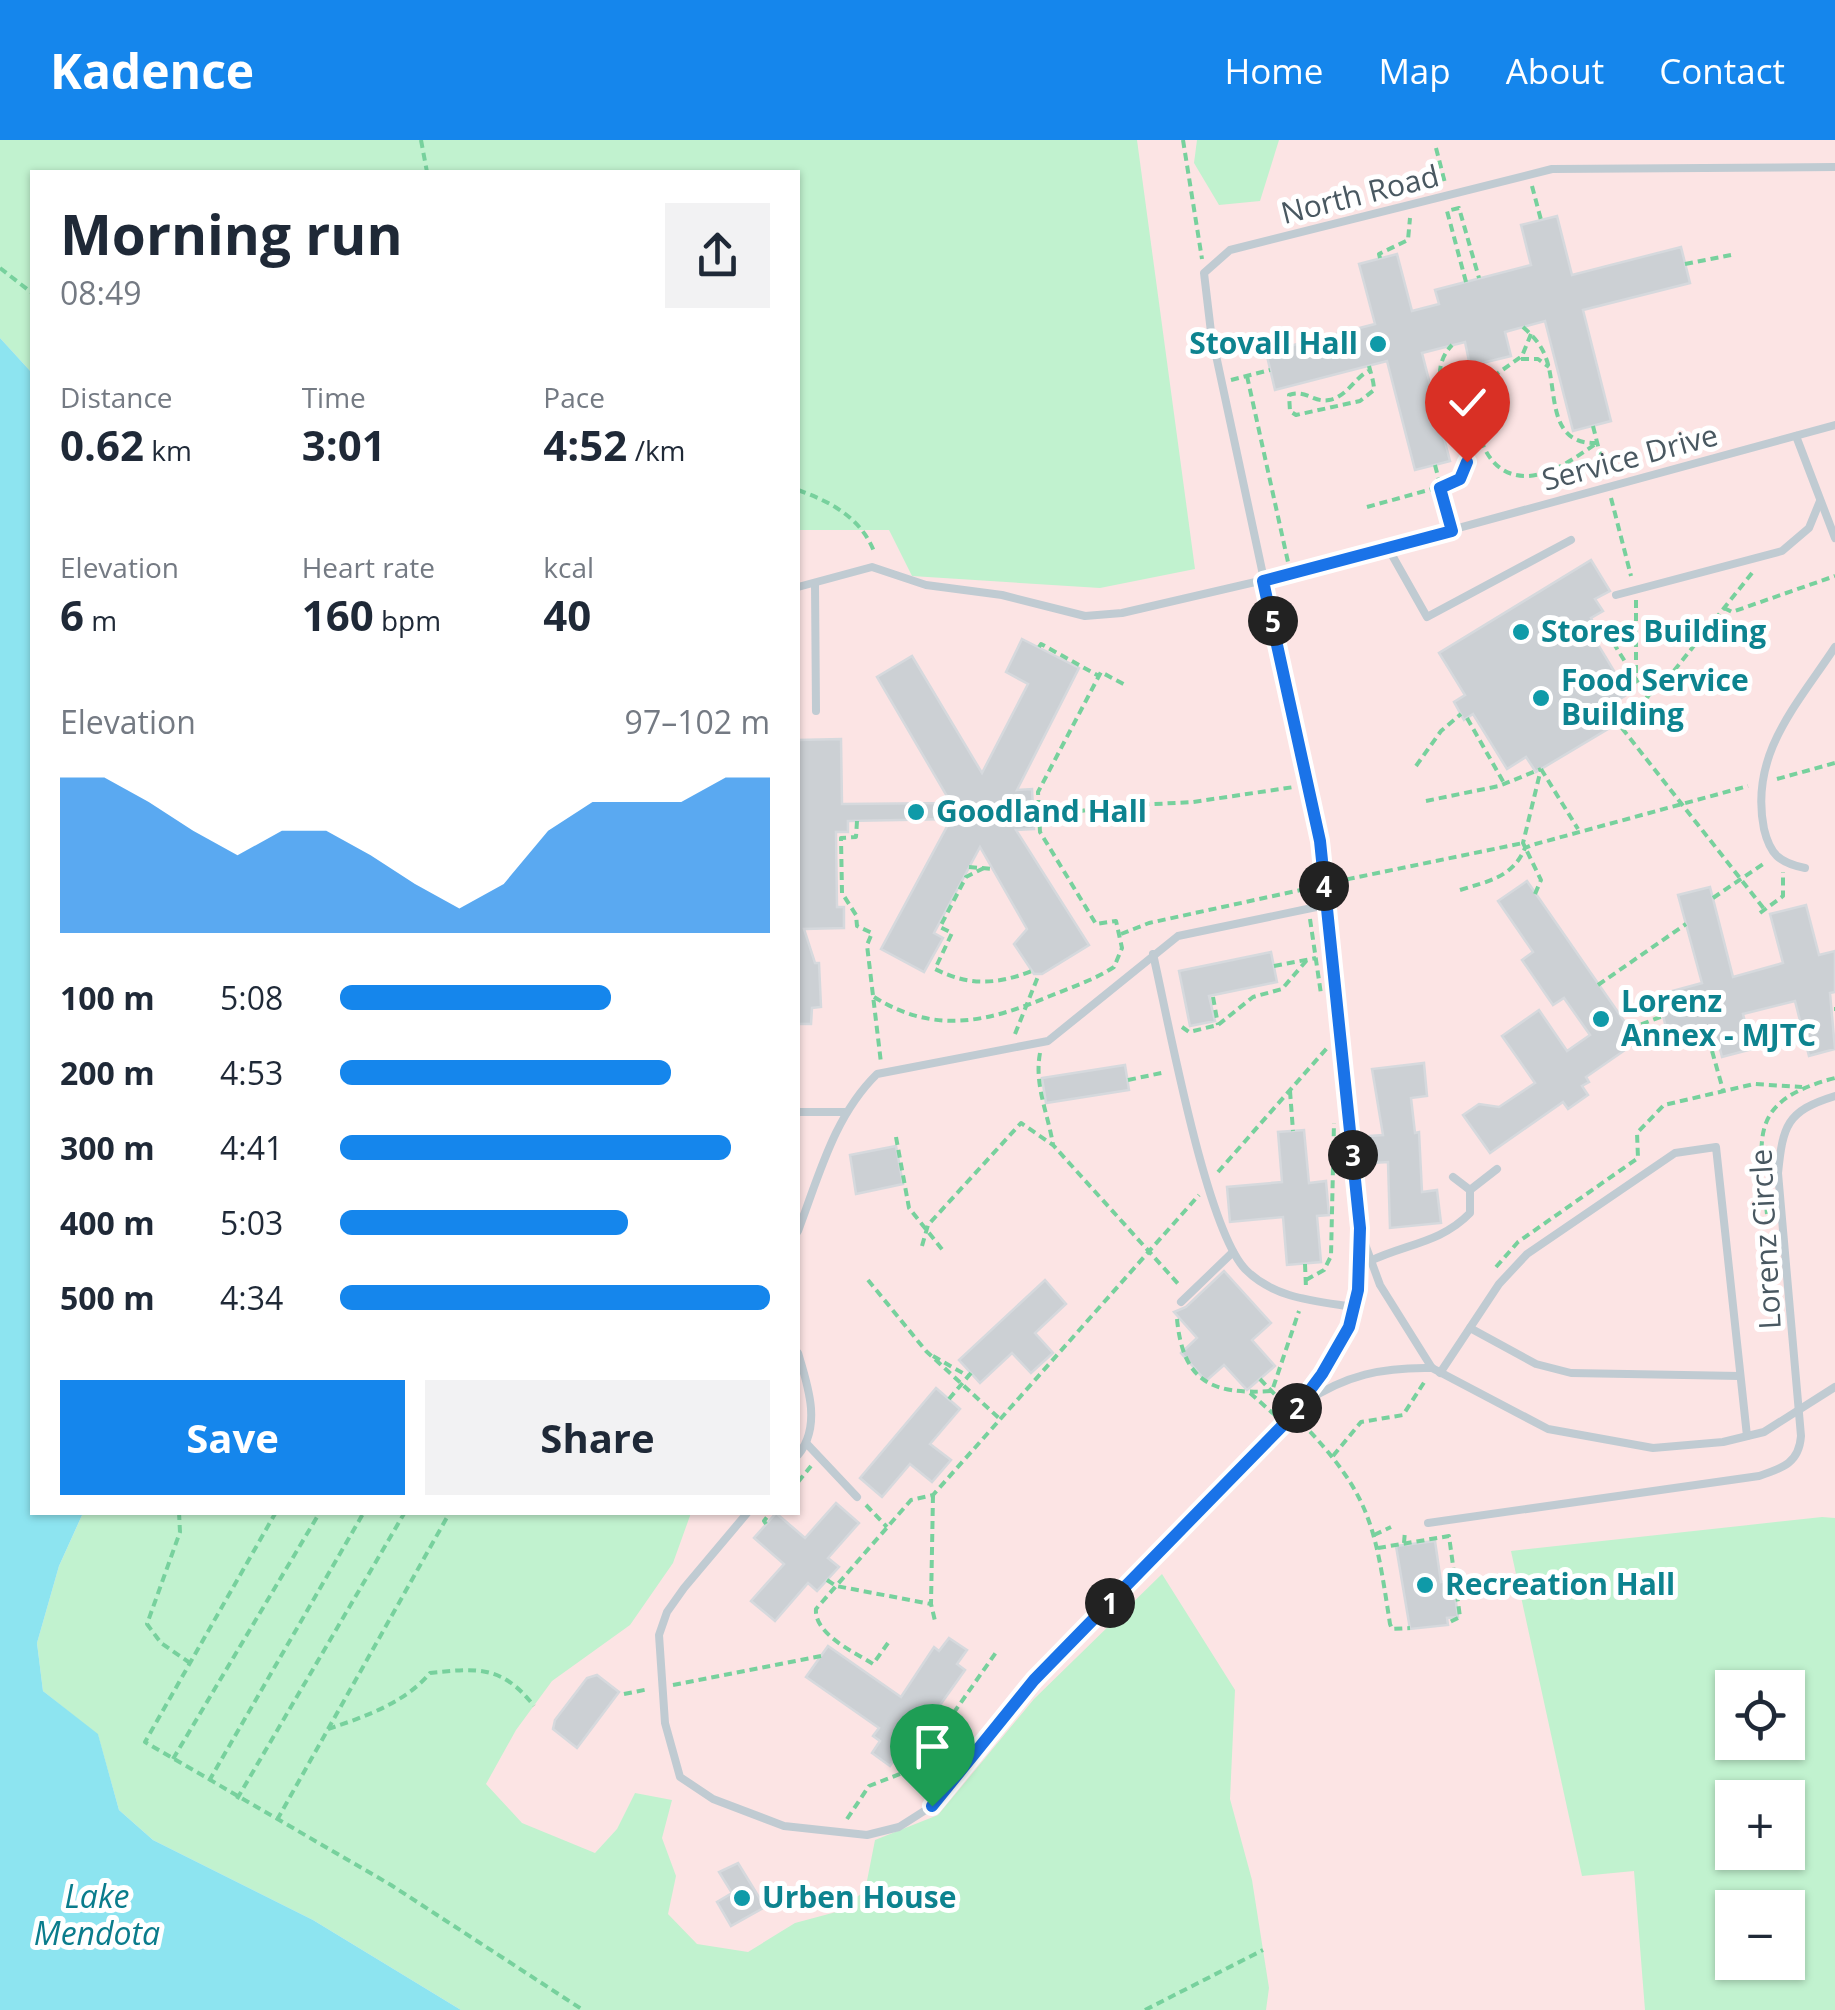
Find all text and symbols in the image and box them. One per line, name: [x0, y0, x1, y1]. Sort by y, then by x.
text: Kadence: [50, 38, 254, 103]
text: Home: [1224, 47, 1323, 94]
text: Map: [1378, 47, 1451, 94]
text: About: [1506, 47, 1604, 94]
text: Contact: [1659, 47, 1785, 94]
street label: North Road: [1276, 154, 1443, 233]
text: Morning run: [60, 196, 403, 271]
button: share: [665, 203, 770, 308]
text: 08:49: [60, 271, 142, 314]
place label: Stovall Hall: [1189, 322, 1358, 363]
marker: Stovall Hall: [1367, 333, 1389, 355]
pin: [1425, 360, 1510, 463]
icon: check: [1440, 375, 1495, 430]
text: Distance: [60, 378, 173, 416]
text: Time: [302, 378, 366, 416]
text: Pace: [543, 378, 605, 416]
street label: Service Drive: [1537, 413, 1722, 500]
text: 0.62: [60, 416, 144, 473]
text: 3:01: [302, 416, 386, 473]
text: 4:52: [543, 416, 627, 473]
text: km: [144, 431, 192, 469]
text: /km: [627, 431, 686, 469]
text: Elevation: [60, 548, 179, 586]
text: Heart rate: [302, 548, 435, 586]
text: kcal: [543, 548, 594, 586]
text: 6: [60, 586, 84, 643]
text: 160: [302, 586, 374, 643]
text: 40: [543, 586, 591, 643]
pin: 5: [1248, 596, 1298, 646]
text: m: [84, 601, 117, 639]
text: bpm: [374, 601, 441, 639]
text: 5: [1265, 602, 1281, 640]
place label: Stores Building: [1541, 610, 1766, 651]
marker: Stores Building: [1510, 621, 1532, 643]
place label: Food Service Building: [1561, 659, 1749, 734]
marker: Food Service Building: [1530, 687, 1552, 709]
text: Elevation: [60, 700, 196, 743]
text: 97–102 m: [625, 700, 770, 743]
place label: Goodland Hall: [936, 790, 1147, 831]
marker: Goodland Hall: [905, 801, 927, 823]
pin: 4: [1299, 861, 1349, 911]
text: 4: [1316, 867, 1332, 905]
text: 100 m: [60, 976, 155, 1019]
text: 5:08: [220, 976, 283, 1019]
place label: Lorenz Annex - MJTC: [1621, 980, 1816, 1055]
marker: Lorenz Annex - MJTC: [1590, 1008, 1612, 1030]
text: 200 m: [60, 1051, 155, 1094]
text: 4:53: [220, 1051, 283, 1094]
text: 300 m: [60, 1126, 155, 1169]
text: 4:41: [220, 1126, 283, 1169]
pin: 3: [1328, 1130, 1378, 1180]
text: 3: [1345, 1136, 1361, 1174]
street label: Lorenz Circle: [1739, 1148, 1790, 1330]
text: 400 m: [60, 1201, 155, 1244]
text: 5:03: [220, 1201, 283, 1244]
text: 500 m: [60, 1276, 155, 1319]
text: 4:34: [220, 1276, 283, 1319]
button: Save: [60, 1380, 405, 1495]
button: Share: [425, 1380, 770, 1495]
pin: 2: [1272, 1383, 1322, 1433]
text: 2: [1289, 1389, 1305, 1427]
place label: Recreation Hall: [1445, 1563, 1675, 1604]
marker: Recreation Hall: [1414, 1574, 1436, 1596]
pin: 1: [1085, 1578, 1135, 1628]
text: 1: [1102, 1584, 1118, 1622]
map controls: [1715, 1670, 1805, 1980]
button: locate: [1715, 1670, 1805, 1760]
pin: [890, 1704, 975, 1807]
icon: arrive: [905, 1719, 960, 1774]
button: +: [1715, 1780, 1805, 1870]
water label: Lake Mendota: [34, 1874, 160, 1954]
place label: Urben House: [762, 1876, 956, 1917]
marker: Urben House: [731, 1887, 753, 1909]
button: −: [1715, 1890, 1805, 1980]

